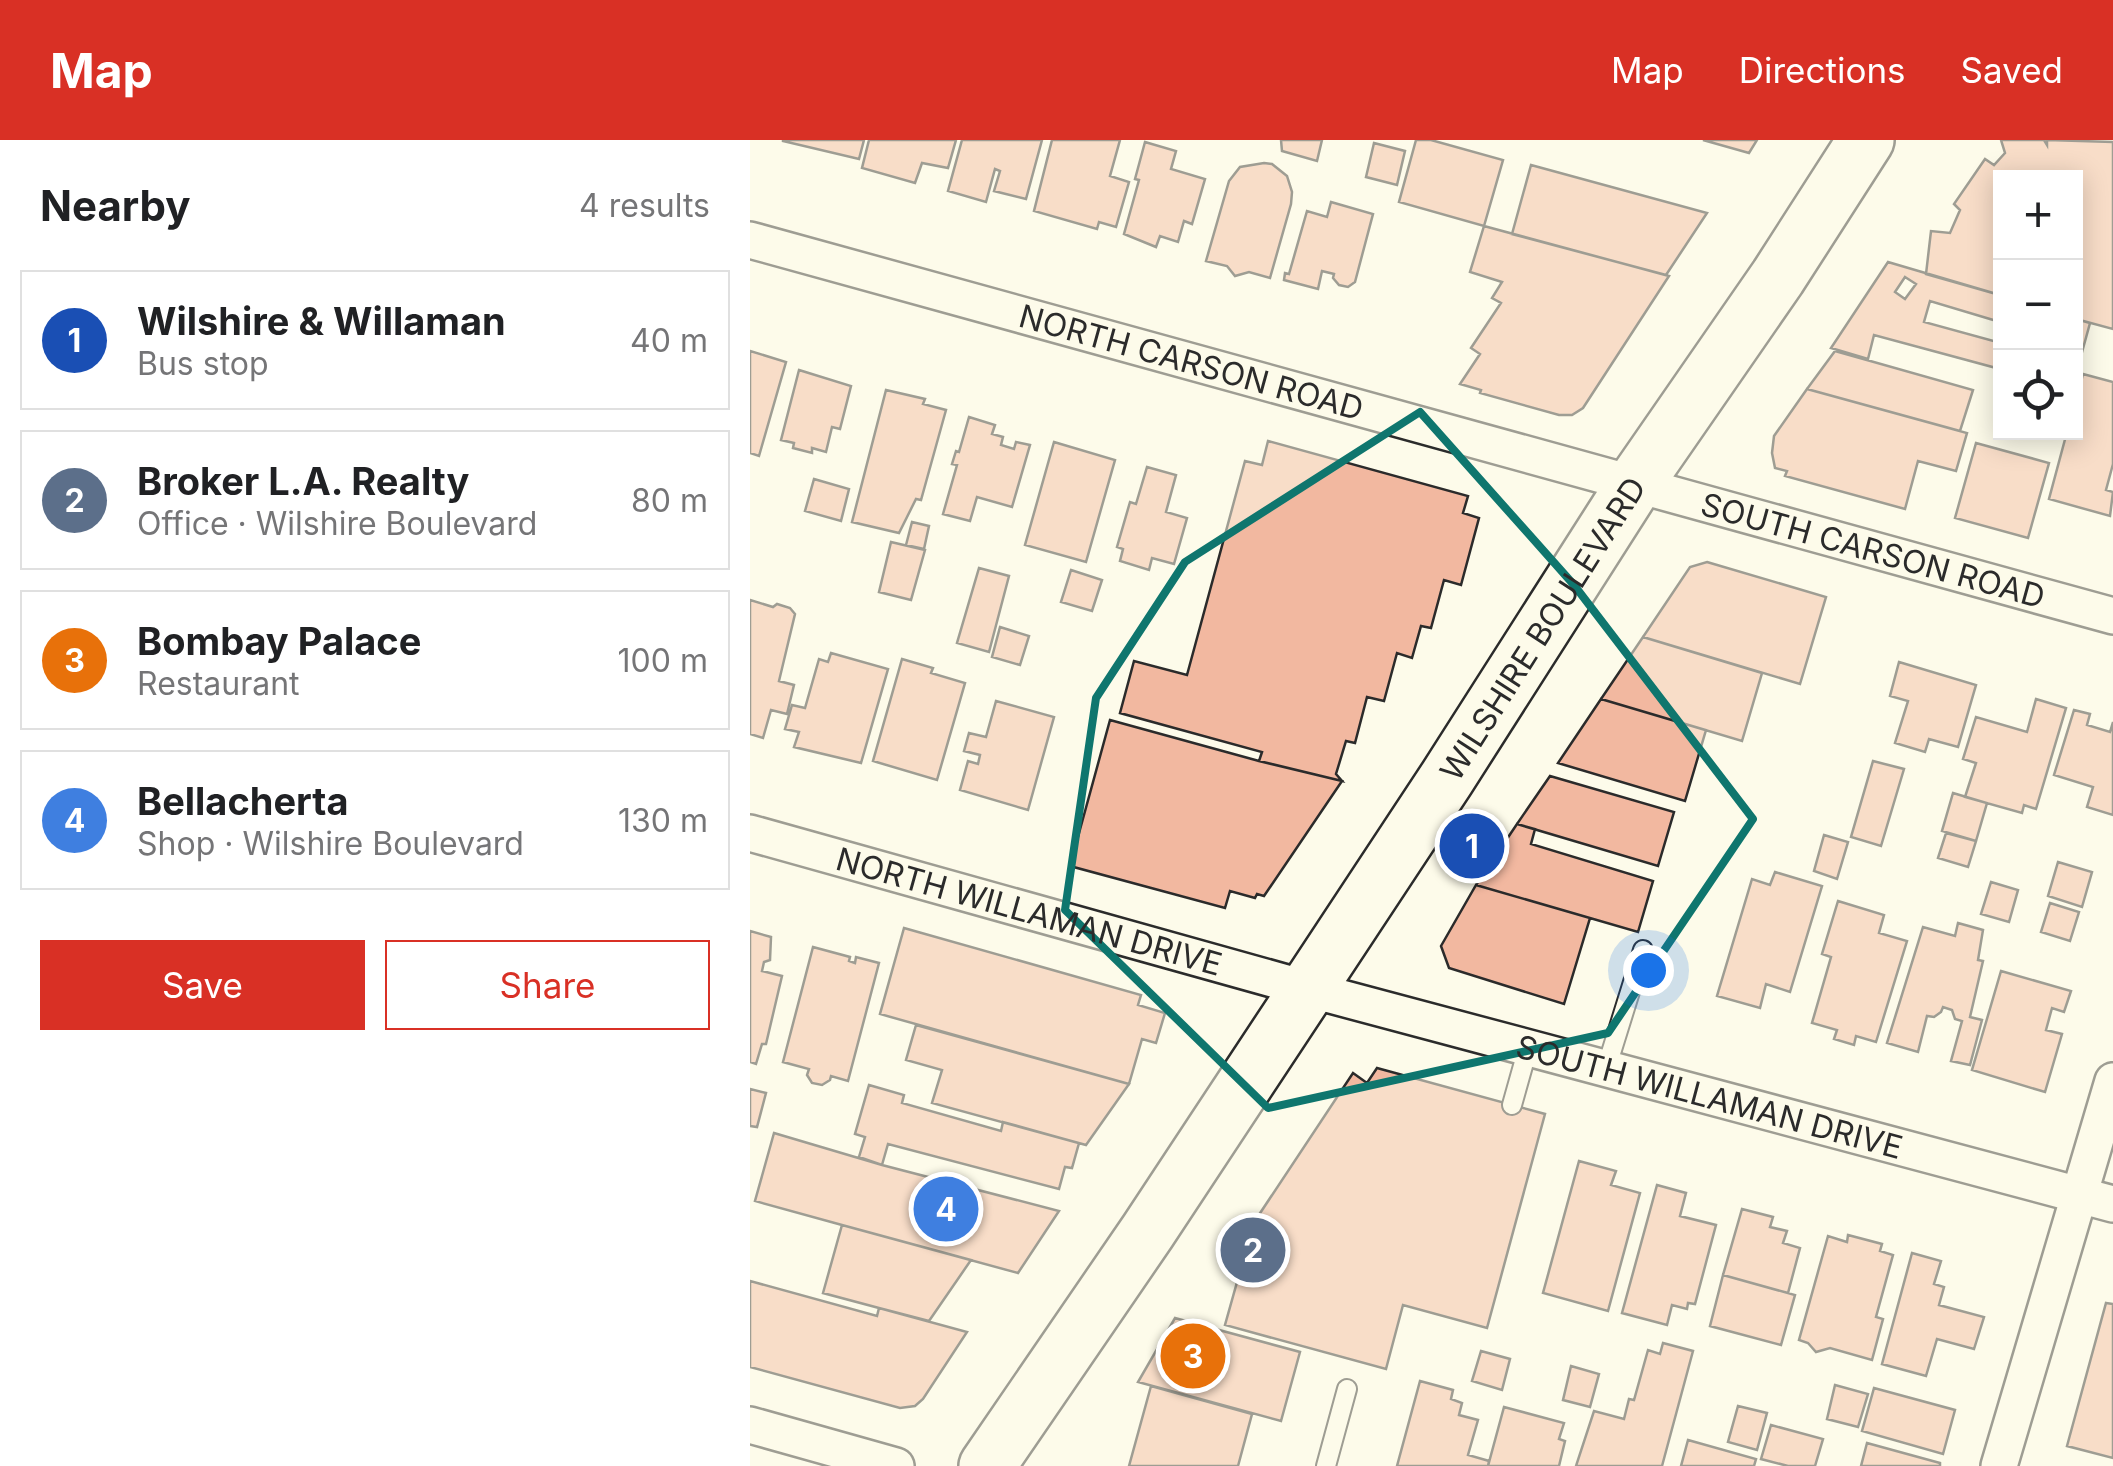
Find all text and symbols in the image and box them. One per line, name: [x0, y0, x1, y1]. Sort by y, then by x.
text: Map: [50, 41, 153, 100]
text: Map: [1611, 49, 1684, 91]
text: Directions: [1739, 49, 1906, 91]
text: Saved: [1961, 49, 2063, 91]
map controls: [1993, 170, 2083, 440]
button: +: [1993, 170, 2083, 260]
text: Nearby: [40, 180, 191, 231]
text: 4 results: [579, 186, 710, 225]
button: −: [1993, 260, 2083, 350]
street label: NORTH CARSON ROAD: [1015, 296, 1368, 428]
text: Wilshire & Willaman: [137, 298, 506, 344]
text: 1: [68, 321, 81, 360]
text: 40 m: [630, 321, 708, 360]
text: Bus stop: [137, 344, 269, 383]
button: locate: [1993, 350, 2083, 440]
text: Broker L.A. Realty: [137, 458, 469, 504]
street label: WILSHIRE BOULEVARD: [1431, 470, 1654, 787]
text: 2: [64, 481, 85, 520]
text: 80 m: [631, 481, 708, 520]
street label: SOUTH CARSON ROAD: [1697, 484, 2049, 616]
text: Office · Wilshire Boulevard: [137, 504, 537, 543]
text: Bombay Palace: [137, 618, 421, 664]
text: 3: [64, 641, 85, 680]
text: 100 m: [618, 641, 708, 680]
text: Restaurant: [137, 664, 300, 703]
text: Bellacherta: [137, 778, 348, 824]
text: 4: [64, 801, 85, 840]
text: 130 m: [618, 801, 708, 840]
pin: 1: [1440, 808, 1504, 884]
text: Shop · Wilshire Boulevard: [137, 824, 524, 863]
street label: NORTH WILLAMAN DRIVE: [832, 839, 1227, 984]
button: Save: [40, 940, 365, 1030]
button: Share: [385, 940, 710, 1030]
your location: [1623, 945, 1674, 996]
street label: SOUTH WILLAMAN DRIVE: [1512, 1026, 1907, 1166]
pin: 4: [914, 1172, 978, 1246]
pin: 2: [1220, 1212, 1286, 1288]
pin: 3: [1160, 1318, 1226, 1394]

